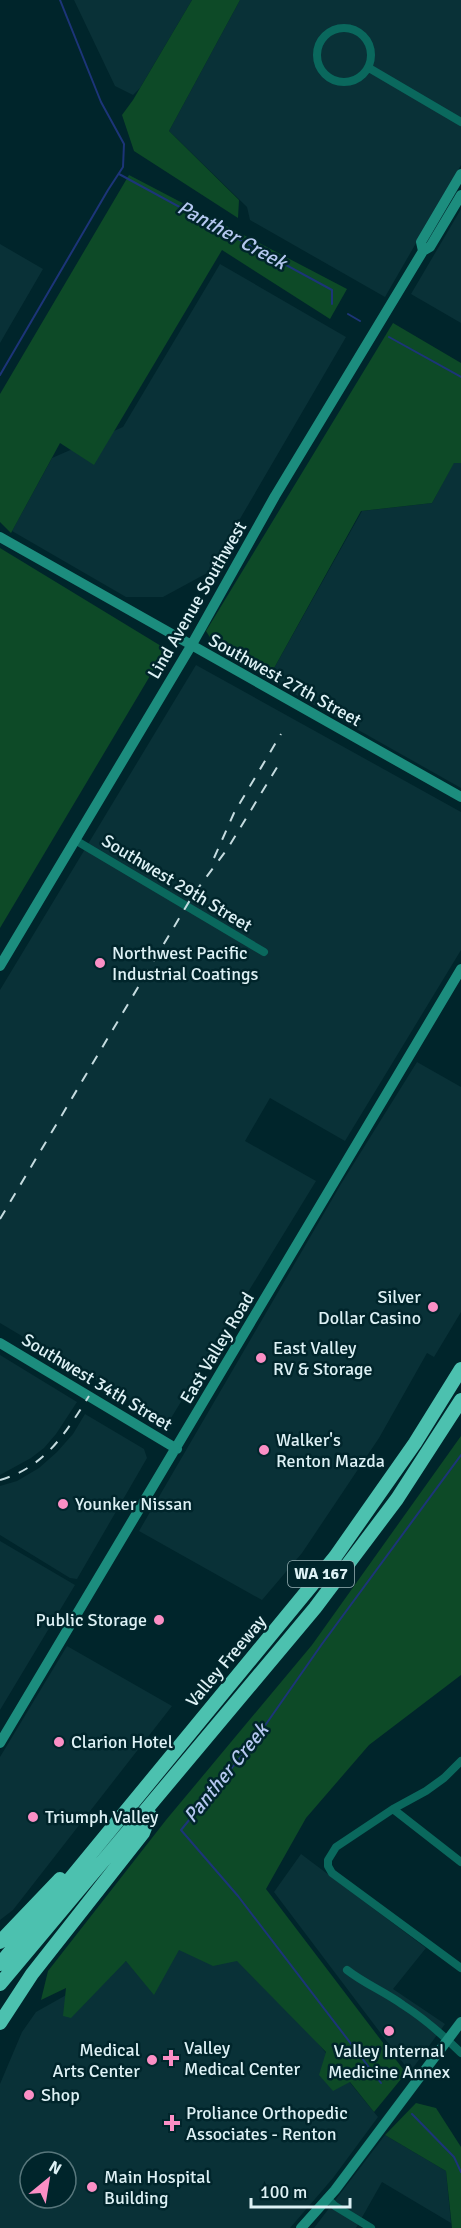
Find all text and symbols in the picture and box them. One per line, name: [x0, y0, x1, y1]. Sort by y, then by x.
water label: Panther Creek: [173, 195, 293, 276]
street label: Lind Avenue Southwest: [143, 517, 251, 683]
street label: Southwest 27th Street: [205, 629, 365, 731]
street label: Southwest 29th Street: [98, 829, 256, 937]
place label: Northwest Pacific Industrial Coatings: [112, 942, 259, 985]
marker: Northwest Pacific Industrial Coatings: [93, 956, 107, 970]
place label: Silver Dollar Casino: [318, 1286, 421, 1329]
street label: East Valley Road: [175, 1288, 259, 1408]
marker: Silver Dollar Casino: [426, 1300, 440, 1314]
street label: Southwest 34th Street: [18, 1328, 176, 1436]
place label: East Valley RV & Storage: [273, 1337, 373, 1380]
marker: East Valley RV & Storage: [254, 1351, 268, 1365]
place label: Walker's Renton Mazda: [276, 1429, 385, 1472]
marker: Walker's Renton Mazda: [257, 1443, 271, 1457]
place label: Younker Nissan: [75, 1493, 192, 1515]
marker: Younker Nissan: [56, 1497, 70, 1511]
road number: WA 167: [288, 1561, 354, 1587]
place label: Public Storage: [36, 1609, 147, 1631]
street label: Valley Freeway: [181, 1610, 271, 1711]
marker: Public Storage: [152, 1613, 166, 1627]
water label: Panther Creek: [178, 1717, 275, 1828]
place label: Clarion Hotel: [71, 1731, 173, 1753]
marker: Clarion Hotel: [52, 1735, 66, 1749]
place label: Triumph Valley: [45, 1806, 159, 1828]
marker: Triumph Valley: [26, 1810, 40, 1824]
marker: Valley Internal Medicine Annex: [382, 2024, 396, 2038]
place label: Valley Medical Center: [184, 2037, 300, 2080]
place label: Medical Arts Center: [53, 2039, 140, 2082]
place label: Valley Internal Medicine Annex: [328, 2040, 451, 2083]
marker: Valley Medical Center: [162, 2049, 180, 2067]
marker: Medical Arts Center: [145, 2053, 159, 2067]
place label: Shop: [41, 2084, 80, 2106]
marker: Shop: [22, 2088, 36, 2102]
place label: Proliance Orthopedic Associates - Renton: [186, 2102, 348, 2145]
marker: Proliance Orthopedic Associates - Renton: [163, 2114, 181, 2132]
north arrow: [18, 2150, 78, 2210]
text: N: [45, 2156, 65, 2179]
place label: Main Hospital Building: [104, 2166, 211, 2209]
scale bar: [251, 2171, 350, 2209]
marker: Main Hospital Building: [85, 2180, 99, 2194]
text: 100 m: [260, 2181, 307, 2203]

